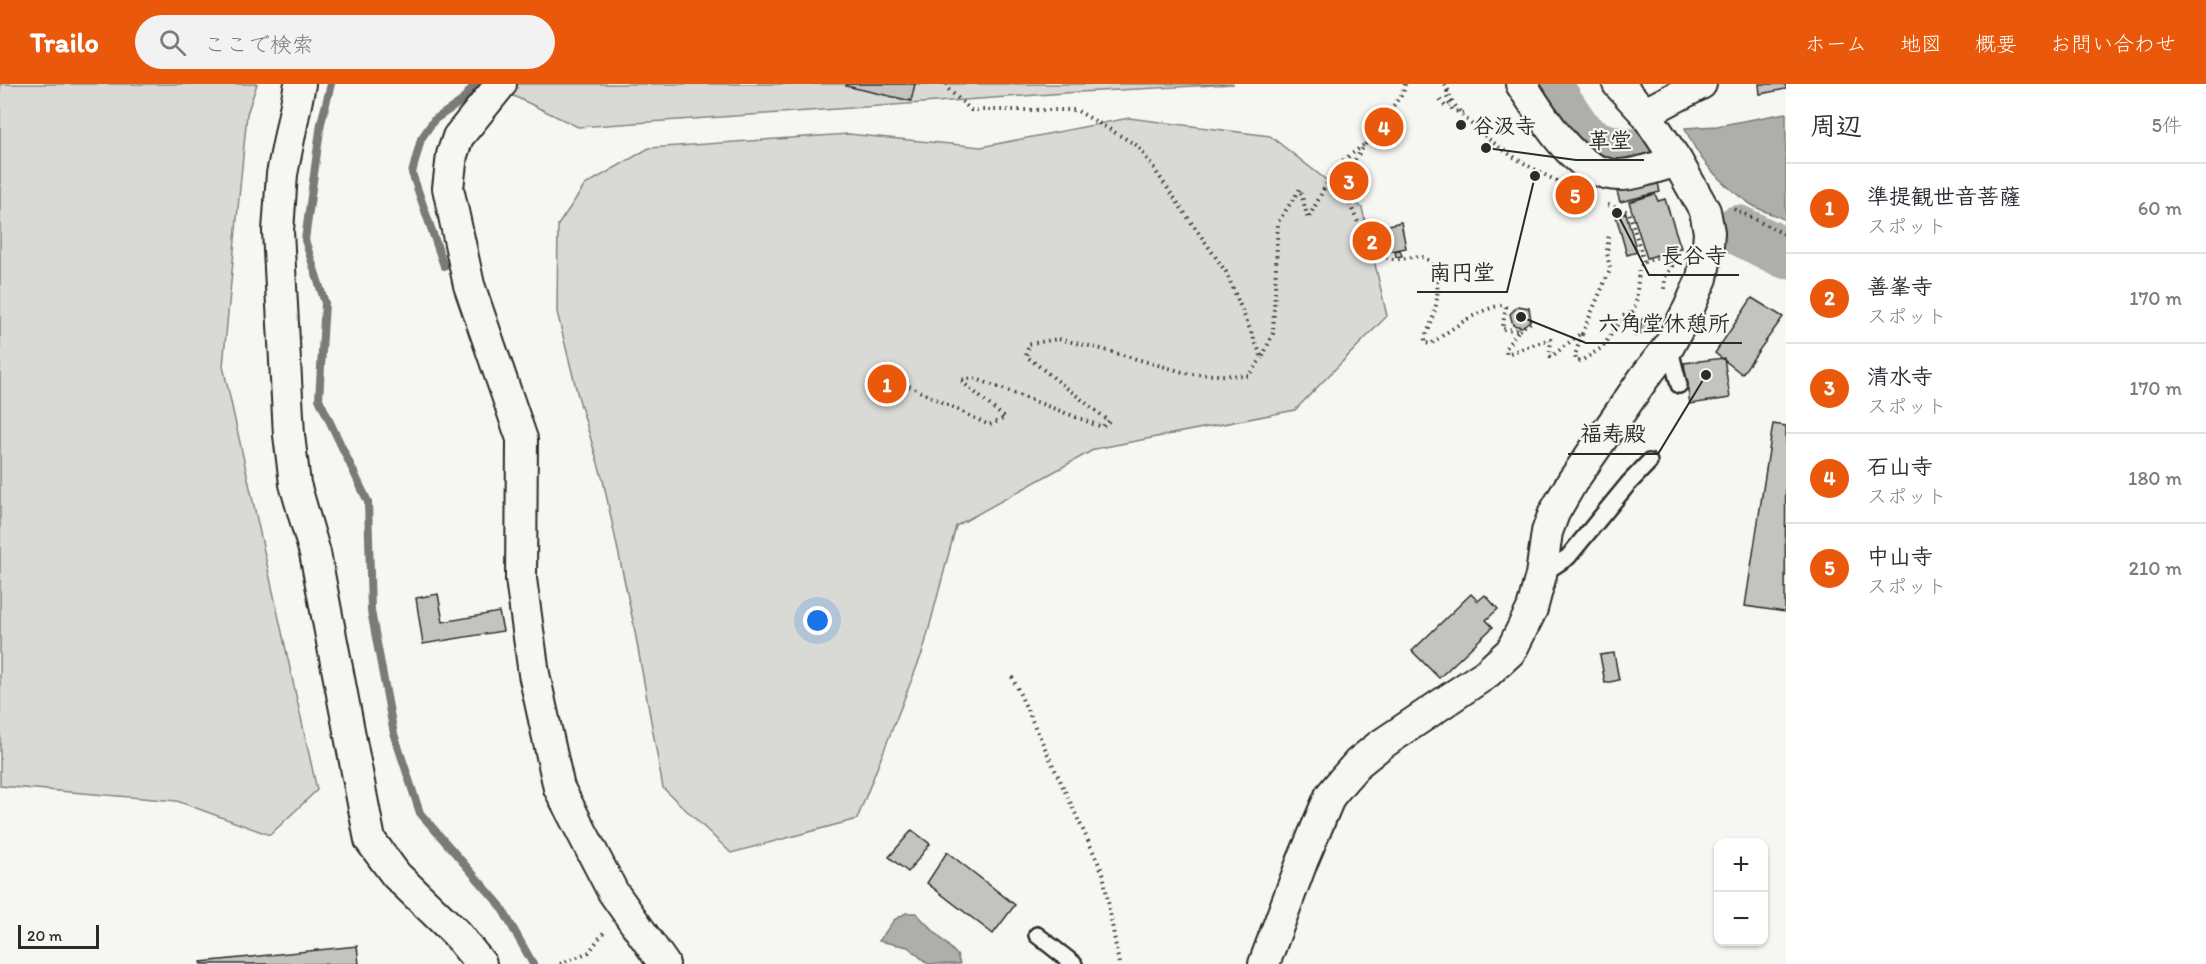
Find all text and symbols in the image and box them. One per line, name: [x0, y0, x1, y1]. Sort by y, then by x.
search box: [135, 15, 555, 69]
text: Trailo: [30, 25, 99, 59]
icon: search: [156, 26, 189, 59]
text: ここで検索: [204, 31, 314, 58]
text: ホーム: [1805, 31, 1867, 56]
text: 地図: [1900, 31, 1942, 56]
text: 概要: [1975, 31, 2017, 56]
text: お問い合わせ: [2050, 31, 2176, 56]
pin: 4: [1364, 104, 1404, 150]
text: 周辺: [1810, 110, 1862, 142]
place label: 谷汲寺: [1473, 113, 1536, 138]
text: 5件: [2152, 113, 2182, 137]
marker: 谷汲寺: [1454, 118, 1468, 132]
callout: 革堂: [1576, 120, 1644, 160]
text: 革堂: [1588, 127, 1632, 154]
pin: 3: [1330, 158, 1368, 204]
pin: 5: [1556, 172, 1594, 218]
text: 準提観世音菩薩: [1867, 183, 2021, 210]
text: 1: [1825, 196, 1834, 220]
text: 60 m: [2138, 196, 2182, 220]
text: スポット: [1867, 214, 1947, 238]
pin: 2: [1352, 218, 1392, 264]
callout: 長谷寺: [1649, 235, 1739, 275]
text: 長谷寺: [1661, 242, 1727, 269]
callout: 南円堂: [1417, 252, 1507, 292]
text: 南円堂: [1429, 259, 1495, 286]
text: 善峯寺: [1867, 273, 1933, 300]
text: 2: [1824, 286, 1835, 310]
text: 170 m: [2129, 286, 2182, 310]
callout: 六角堂休憩所: [1586, 303, 1742, 343]
text: スポット: [1867, 304, 1947, 328]
text: 六角堂休憩所: [1598, 310, 1730, 337]
pin: 1: [868, 362, 906, 406]
text: 清水寺: [1867, 363, 1933, 390]
text: 3: [1824, 376, 1835, 400]
text: 170 m: [2129, 376, 2182, 400]
text: スポット: [1867, 394, 1947, 418]
callout: 福寿殿: [1568, 414, 1658, 454]
text: 福寿殿: [1580, 420, 1646, 447]
text: 石山寺: [1867, 453, 1933, 480]
text: 4: [1823, 466, 1836, 490]
text: 180 m: [2128, 466, 2182, 490]
text: スポット: [1867, 484, 1947, 508]
text: 中山寺: [1867, 543, 1933, 570]
text: 5: [1824, 556, 1835, 580]
text: 210 m: [2129, 556, 2182, 580]
text: スポット: [1867, 574, 1947, 598]
your location: [803, 606, 832, 635]
map controls: [1714, 838, 1768, 946]
button: +: [1714, 838, 1768, 892]
button: −: [1714, 892, 1768, 946]
scale bar: [18, 922, 99, 950]
text: 20 m: [27, 926, 62, 945]

